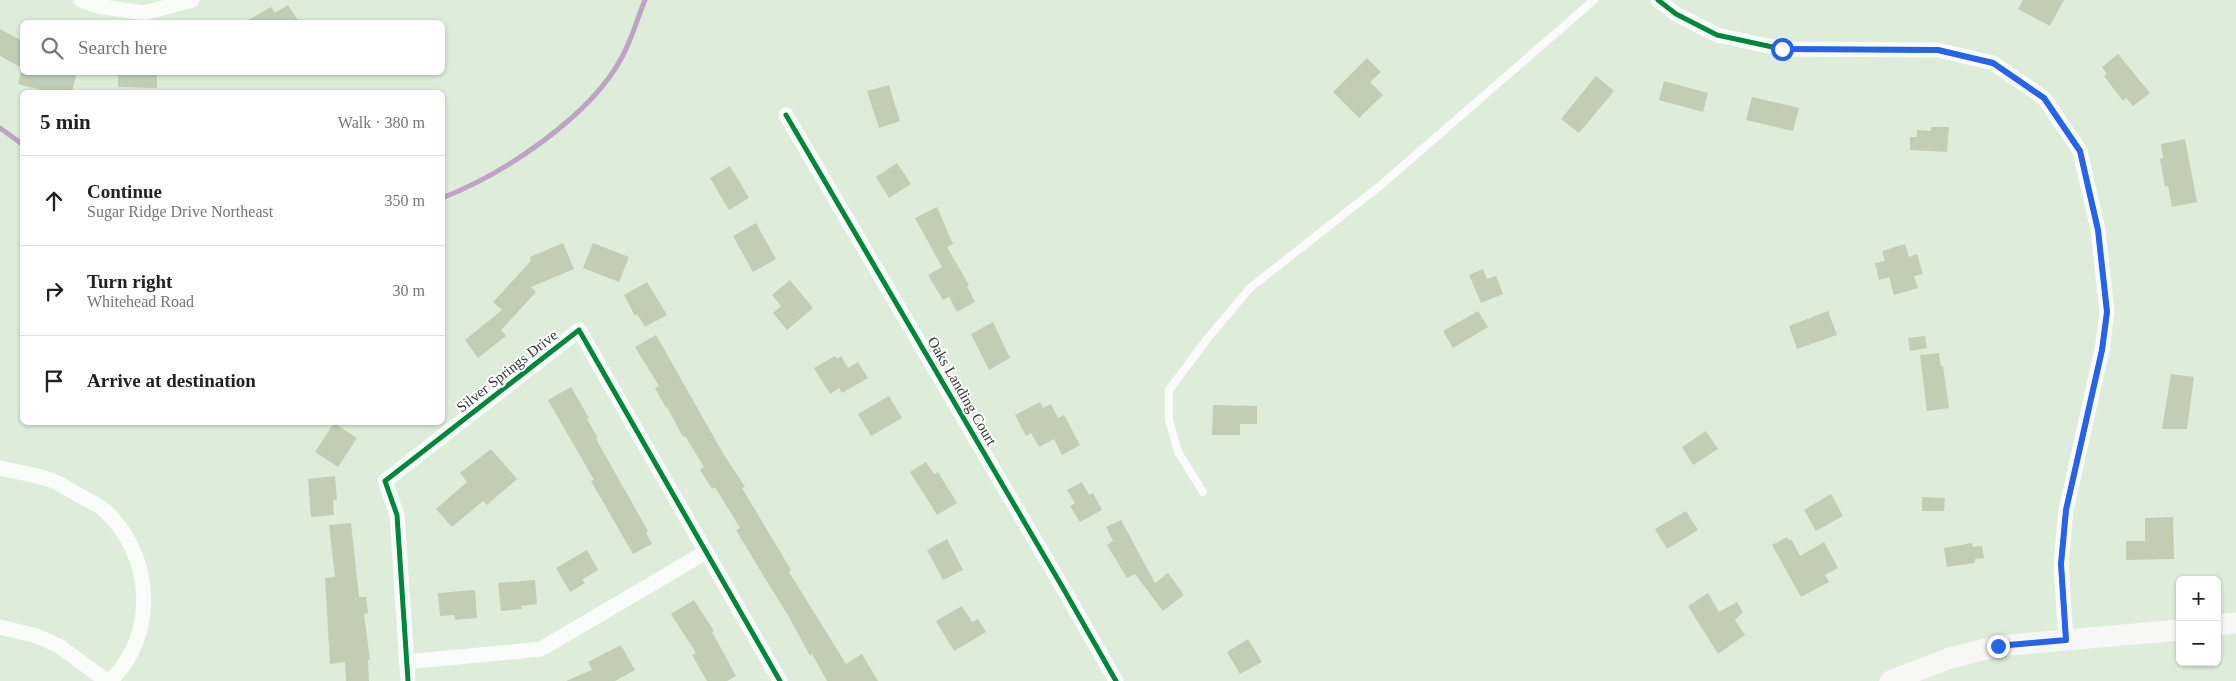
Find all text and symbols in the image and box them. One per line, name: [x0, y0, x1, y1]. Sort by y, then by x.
search box: [20, 20, 445, 75]
icon: search: [38, 34, 66, 62]
text: Search here: [78, 37, 167, 58]
route start: [1771, 38, 1794, 61]
text: 5 min: [40, 110, 91, 134]
text: Walk · 380 m: [338, 114, 425, 131]
text: Continue: [87, 181, 162, 202]
icon: ahead: [40, 187, 68, 215]
text: 350 m: [385, 192, 425, 209]
text: Sugar Ridge Drive Northeast: [87, 203, 273, 220]
text: Turn right: [87, 271, 172, 292]
icon: right: [40, 277, 68, 305]
text: 30 m: [393, 282, 425, 299]
text: Whitehead Road: [87, 293, 194, 310]
street label: Silver Springs Drive: [453, 327, 561, 415]
street label: Oaks Landing Court: [924, 334, 1000, 449]
icon: arrive: [40, 367, 68, 395]
text: Arrive at destination: [87, 370, 256, 391]
map controls: [2176, 576, 2221, 666]
button: +: [2176, 576, 2221, 621]
button: −: [2176, 621, 2221, 666]
route end: [1987, 635, 2010, 658]

